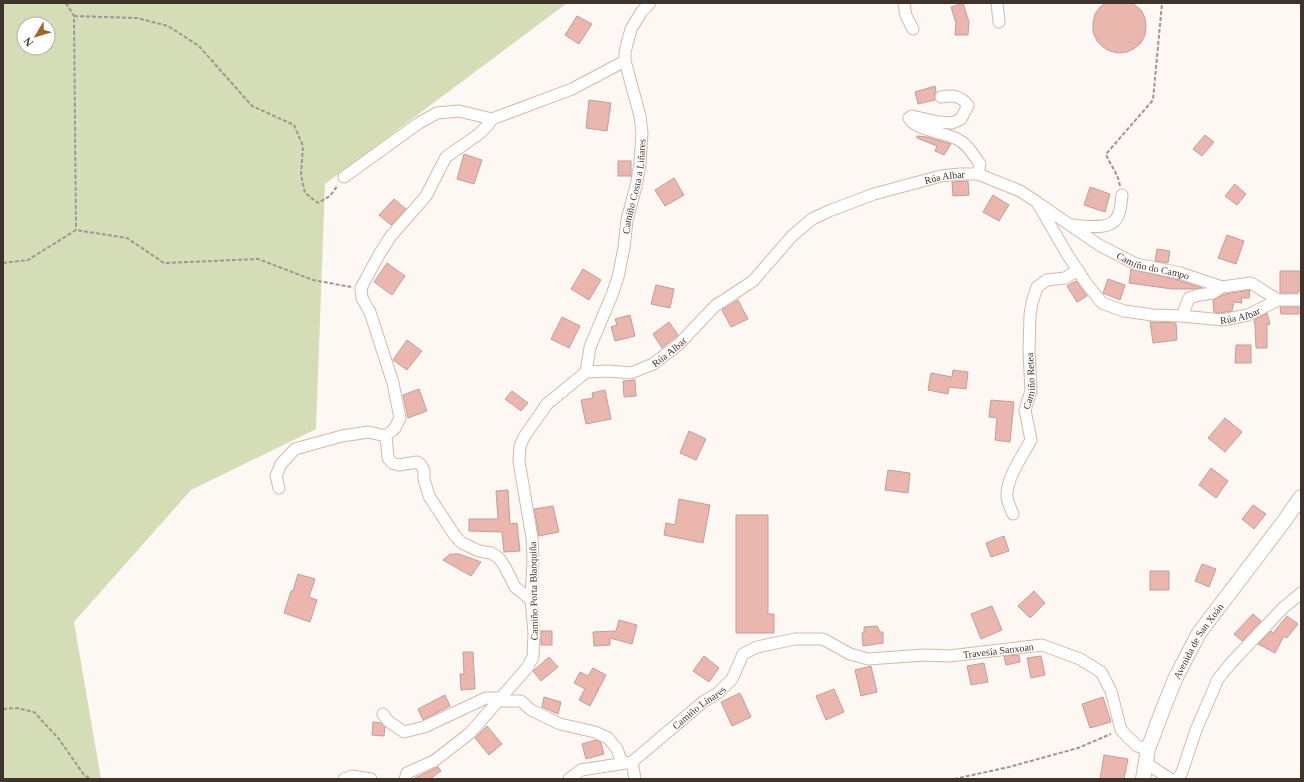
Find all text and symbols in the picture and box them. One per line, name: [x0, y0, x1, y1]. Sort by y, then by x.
north arrow: [16, 16, 56, 56]
text: N: [21, 35, 35, 49]
street label: Camiño Costa a Liñares: [621, 138, 648, 234]
street label: Rúa Albar: [923, 169, 965, 186]
street label: Camiño do Campo: [1115, 250, 1191, 282]
street label: Rúa Albar: [1219, 305, 1262, 326]
street label: Rúa Albar: [650, 334, 689, 369]
street label: Camiño Retea: [1021, 352, 1037, 411]
street label: Camiño Porta Blanquiña: [527, 541, 540, 641]
street label: Avenida de San Xoán: [1171, 601, 1226, 681]
street label: Travesía Sanxoan: [962, 641, 1034, 660]
street label: Camiño Linares: [670, 684, 728, 732]

